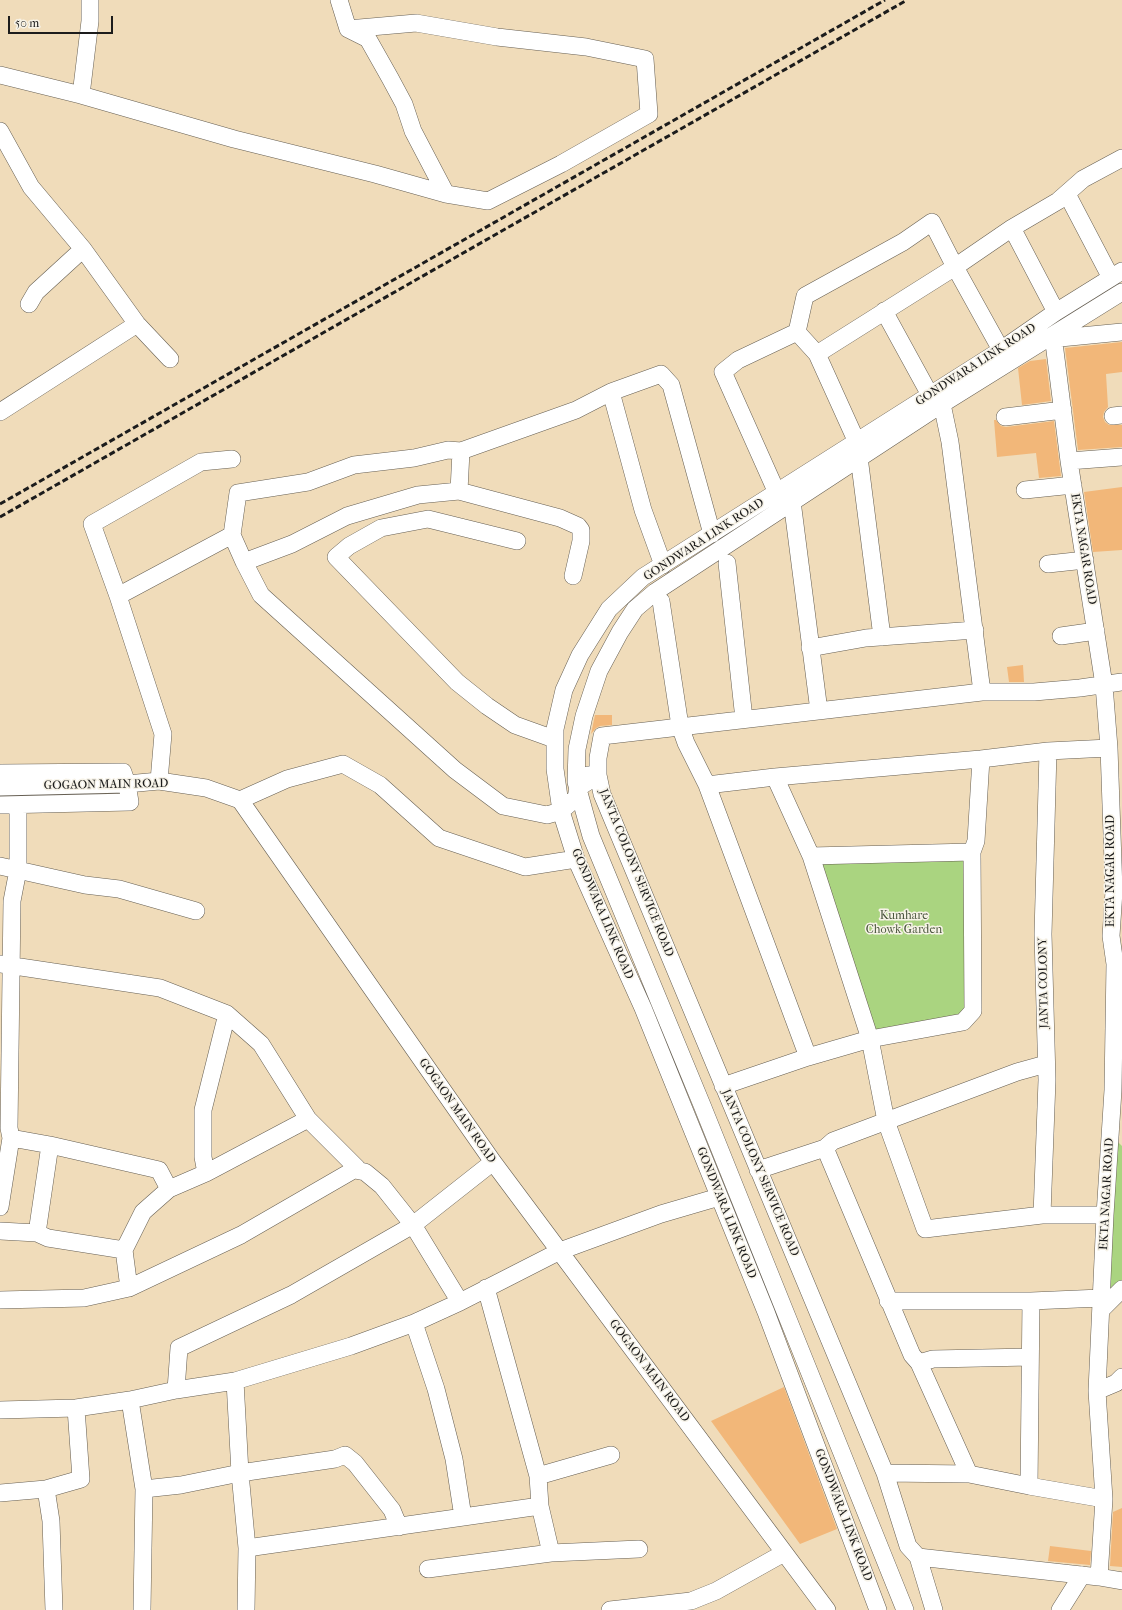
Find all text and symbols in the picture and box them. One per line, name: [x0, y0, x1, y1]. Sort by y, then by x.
scale bar: [10, 8, 115, 34]
text: 50 m: [15, 16, 39, 30]
street label: GONDWARA LINK ROAD: [913, 321, 1039, 409]
street label: EKTA NAGAR ROAD: [1067, 492, 1099, 606]
street label: GONDWARA LINK ROAD: [641, 496, 767, 584]
street label: GOGAON MAIN ROAD: [44, 777, 168, 793]
street label: JANTA COLONY SERVICE ROAD: [596, 787, 676, 959]
street label: EKTA NAGAR ROAD: [1104, 815, 1118, 927]
street label: GONDWARA LINK ROAD: [568, 846, 636, 982]
park label: Kumhare Chowk Garden: [866, 909, 942, 937]
street label: JANTA COLONY: [1036, 937, 1052, 1029]
street label: GOGAON MAIN ROAD: [415, 1056, 499, 1166]
street label: JANTA COLONY SERVICE ROAD: [718, 1087, 802, 1259]
street label: EKTA NAGAR ROAD: [1097, 1138, 1117, 1250]
street label: GONDWARA LINK ROAD: [693, 1145, 759, 1281]
street label: GOGAON MAIN ROAD: [606, 1317, 692, 1425]
street label: GONDWARA LINK ROAD: [811, 1447, 875, 1583]

